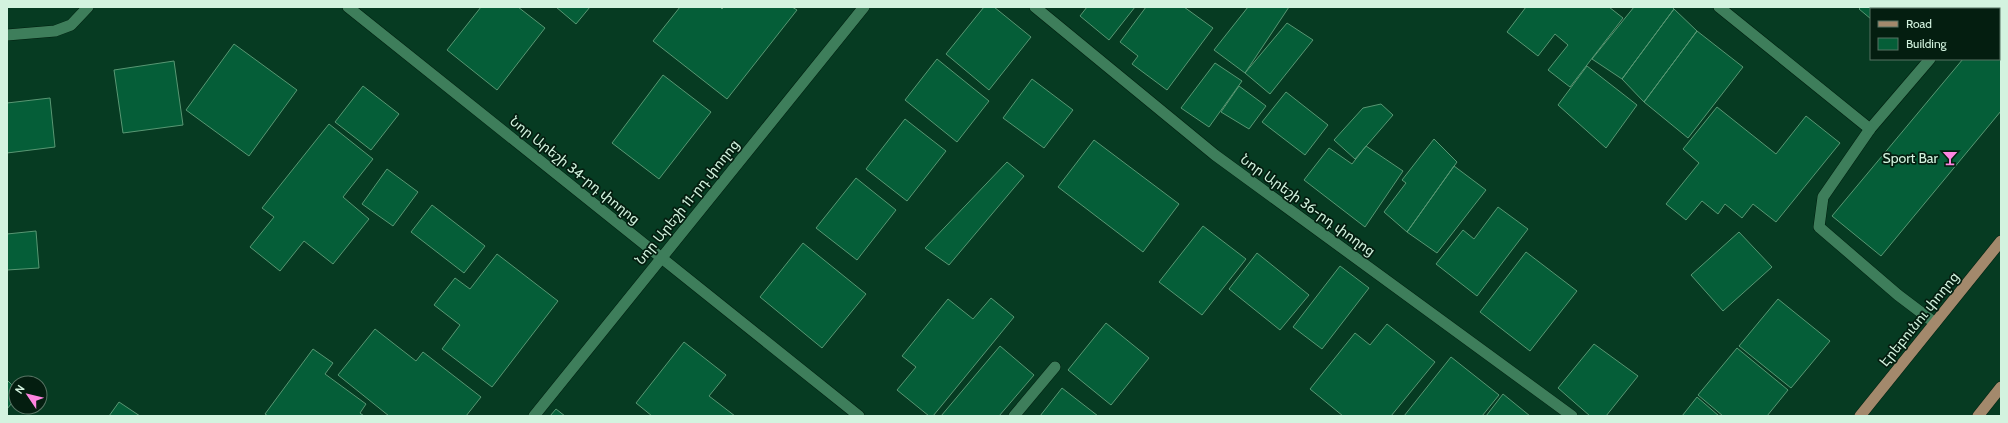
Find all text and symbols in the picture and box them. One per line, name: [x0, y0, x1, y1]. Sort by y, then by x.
legend: [1870, 8, 2000, 60]
text: Road: [1906, 16, 1932, 31]
text: Building: [1906, 36, 1948, 51]
street label: Նոր Արեշի 34-րդ փողոց: [506, 112, 644, 228]
street label: Նոր Արեշի 11-րդ փողոց: [631, 136, 743, 268]
place label: Sport Bar: [1883, 149, 1939, 167]
bar icon: Sport Bar: [1941, 149, 1959, 167]
street label: Նոր Արեշի 36-րդ փողոց: [1237, 150, 1379, 260]
street label: Էրեբունու փողոց: [1875, 268, 1963, 370]
north arrow: [8, 375, 48, 415]
text: N: [12, 382, 28, 396]

